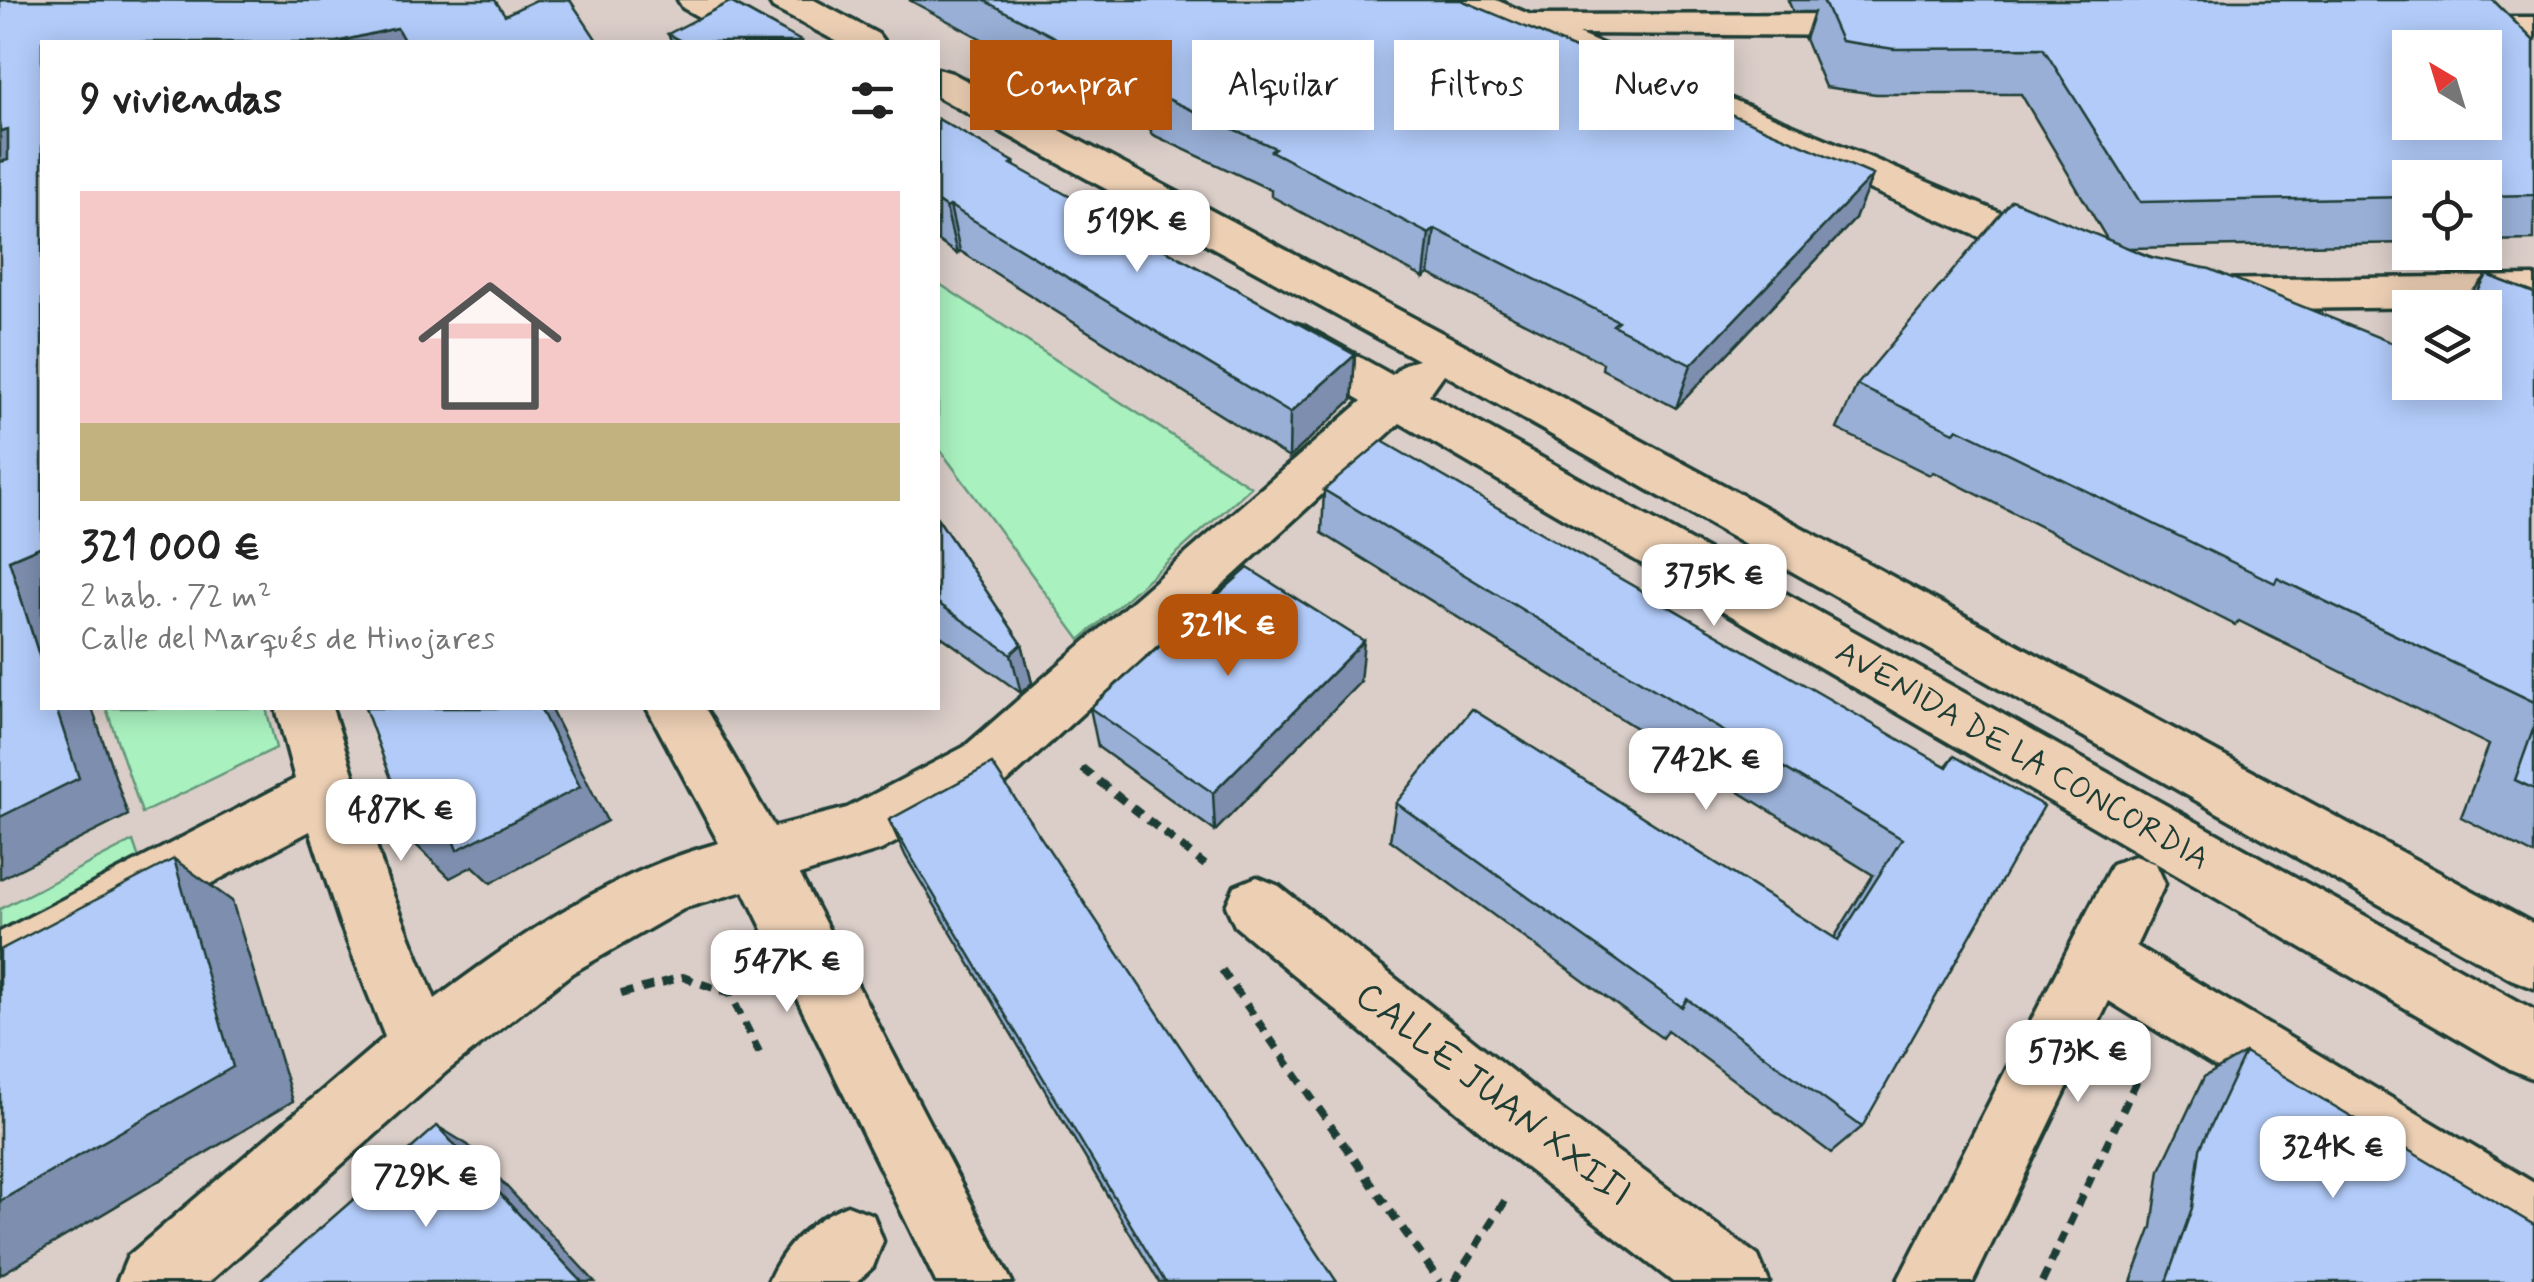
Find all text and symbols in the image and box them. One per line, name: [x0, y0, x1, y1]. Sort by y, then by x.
north arrow: [2392, 30, 2502, 140]
map controls: [2392, 30, 2502, 400]
chip: Comprar: [970, 40, 1172, 130]
chip: Alquilar: [1192, 40, 1374, 130]
chip: Filtros: [1394, 40, 1559, 130]
chip: Nuevo: [1579, 40, 1734, 130]
text: 9 viviendas: [80, 73, 282, 128]
icon: filters: [845, 73, 900, 128]
button: locate: [2392, 160, 2502, 270]
pin: 519K €: [1056, 190, 1218, 275]
text: 519K €: [1086, 201, 1188, 243]
icon: home: [400, 256, 580, 436]
button: layers: [2392, 290, 2502, 400]
text: 321 000 €: [80, 521, 261, 576]
pin: 375K €: [1633, 544, 1795, 629]
text: 375K €: [1664, 555, 1764, 597]
text: 2 hab. · 72 m²: [80, 576, 271, 618]
pin: 321K €: [1147, 594, 1309, 679]
text: 321K €: [1180, 605, 1276, 647]
text: Calle del Marqués de Hinojares: [80, 618, 495, 660]
street label: AVENIDA DE LA CONCORDIA: [1827, 632, 2217, 880]
pin: 742K €: [1625, 728, 1787, 813]
text: 742K €: [1651, 739, 1761, 781]
pin: 487K €: [320, 779, 482, 864]
text: 487K €: [348, 790, 454, 832]
pin: 547K €: [706, 930, 868, 1015]
text: 547K €: [733, 941, 841, 983]
street label: CALLE JUAN XXIII: [1345, 972, 1641, 1218]
pin: 573K €: [1997, 1020, 2159, 1105]
text: 573K €: [2028, 1031, 2128, 1073]
pin: 324K €: [2252, 1116, 2414, 1201]
text: 324K €: [2282, 1127, 2384, 1169]
pin: 729K €: [345, 1145, 507, 1230]
text: 729K €: [373, 1156, 479, 1198]

